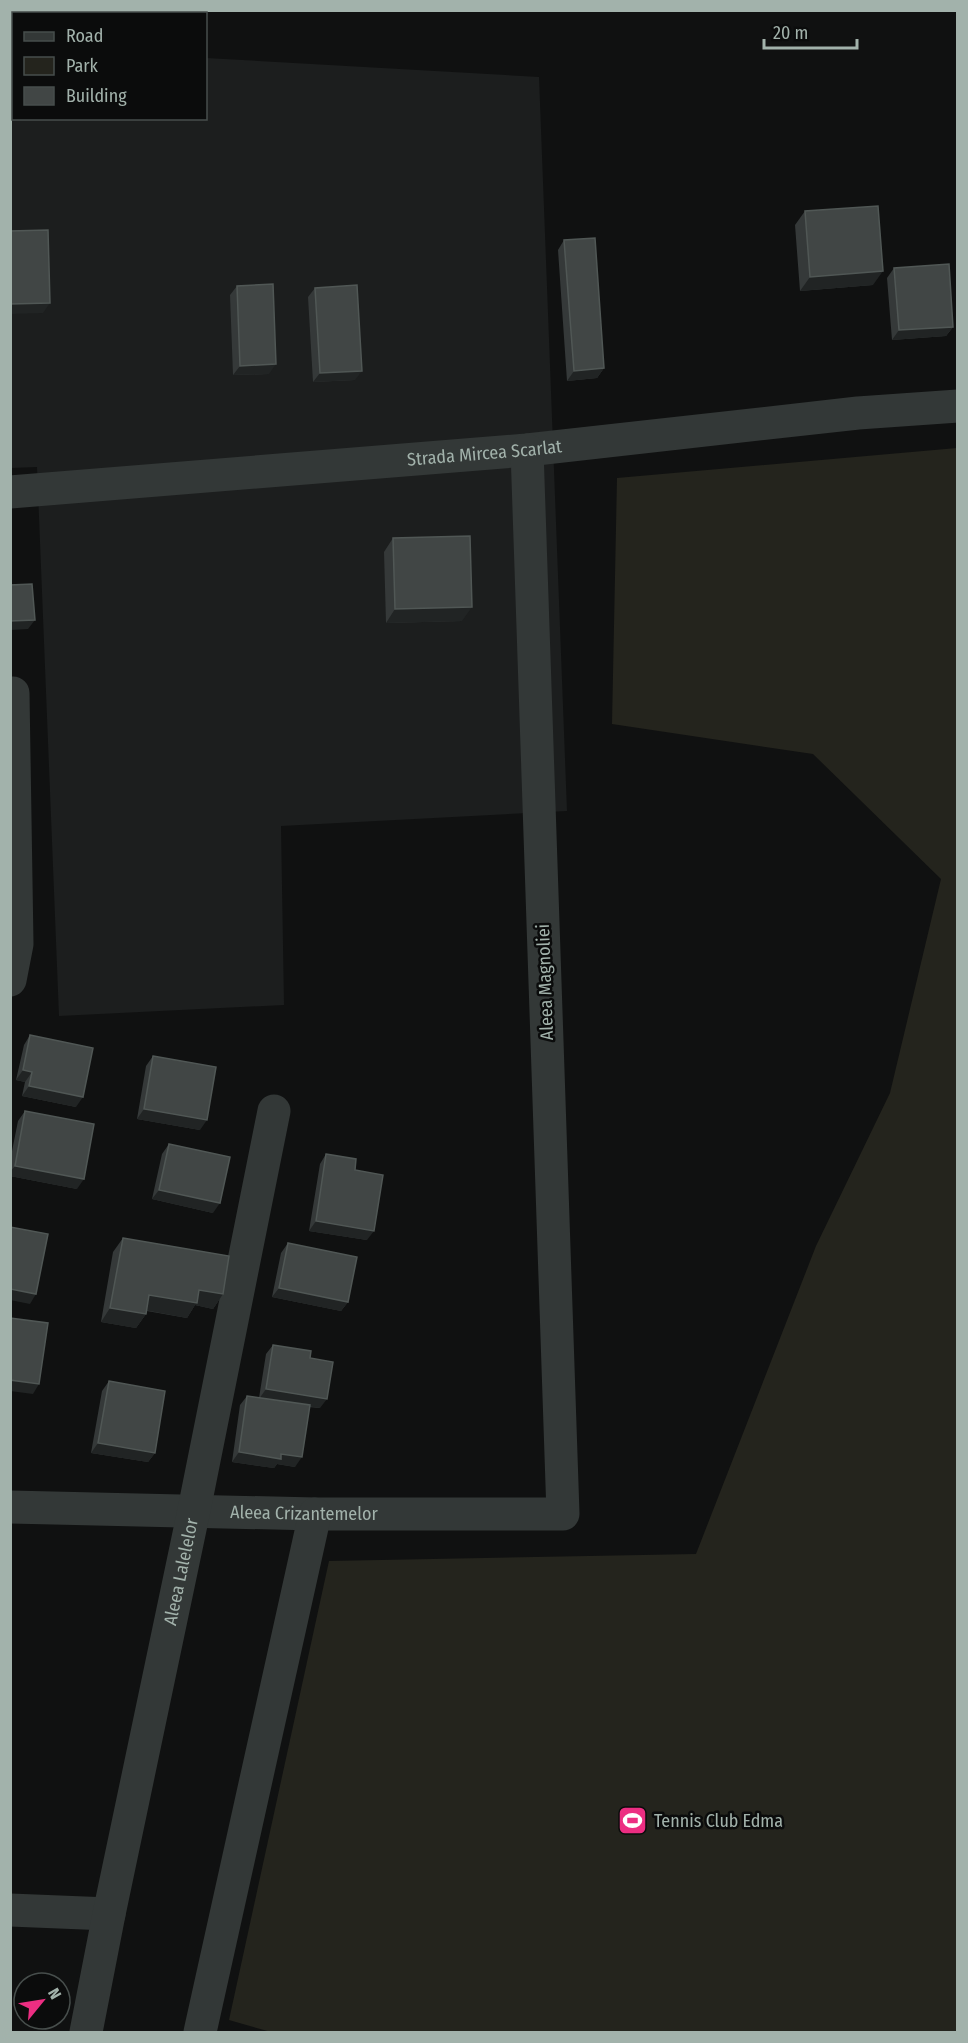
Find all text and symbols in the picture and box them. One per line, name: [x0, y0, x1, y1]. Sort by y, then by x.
legend: [12, 12, 207, 120]
scale bar: [764, 12, 857, 50]
text: 20 m: [773, 22, 808, 44]
text: Road: [66, 25, 103, 47]
text: Park: [66, 55, 99, 77]
text: Building: [66, 85, 127, 107]
street label: Strada Mircea Scarlat: [406, 435, 563, 471]
street label: Aleea Magnoliei: [532, 923, 558, 1041]
street label: Aleea Crizantemelor: [230, 1501, 378, 1525]
street label: Aleea Lalelelor: [159, 1515, 203, 1627]
sports icon: Tennis Club Edma: [617, 1805, 649, 1837]
place label: Tennis Club Edma: [654, 1810, 783, 1832]
north arrow: [12, 1971, 72, 2031]
text: N: [44, 1985, 65, 2003]

